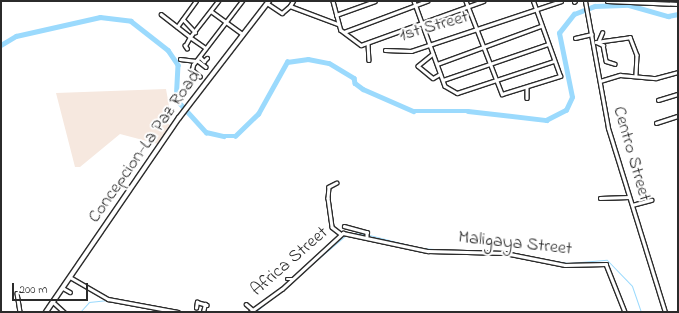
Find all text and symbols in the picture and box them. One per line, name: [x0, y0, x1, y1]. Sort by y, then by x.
street label: 1st Street: [397, 7, 471, 47]
street label: Concepcion-La Paz Road: [84, 67, 206, 227]
street label: Centro Street: [607, 104, 655, 204]
street label: Africa Street: [247, 223, 333, 301]
street label: Maligaya Street: [457, 227, 573, 261]
scale bar: [14, 275, 90, 301]
text: 200 m: [19, 281, 48, 299]

